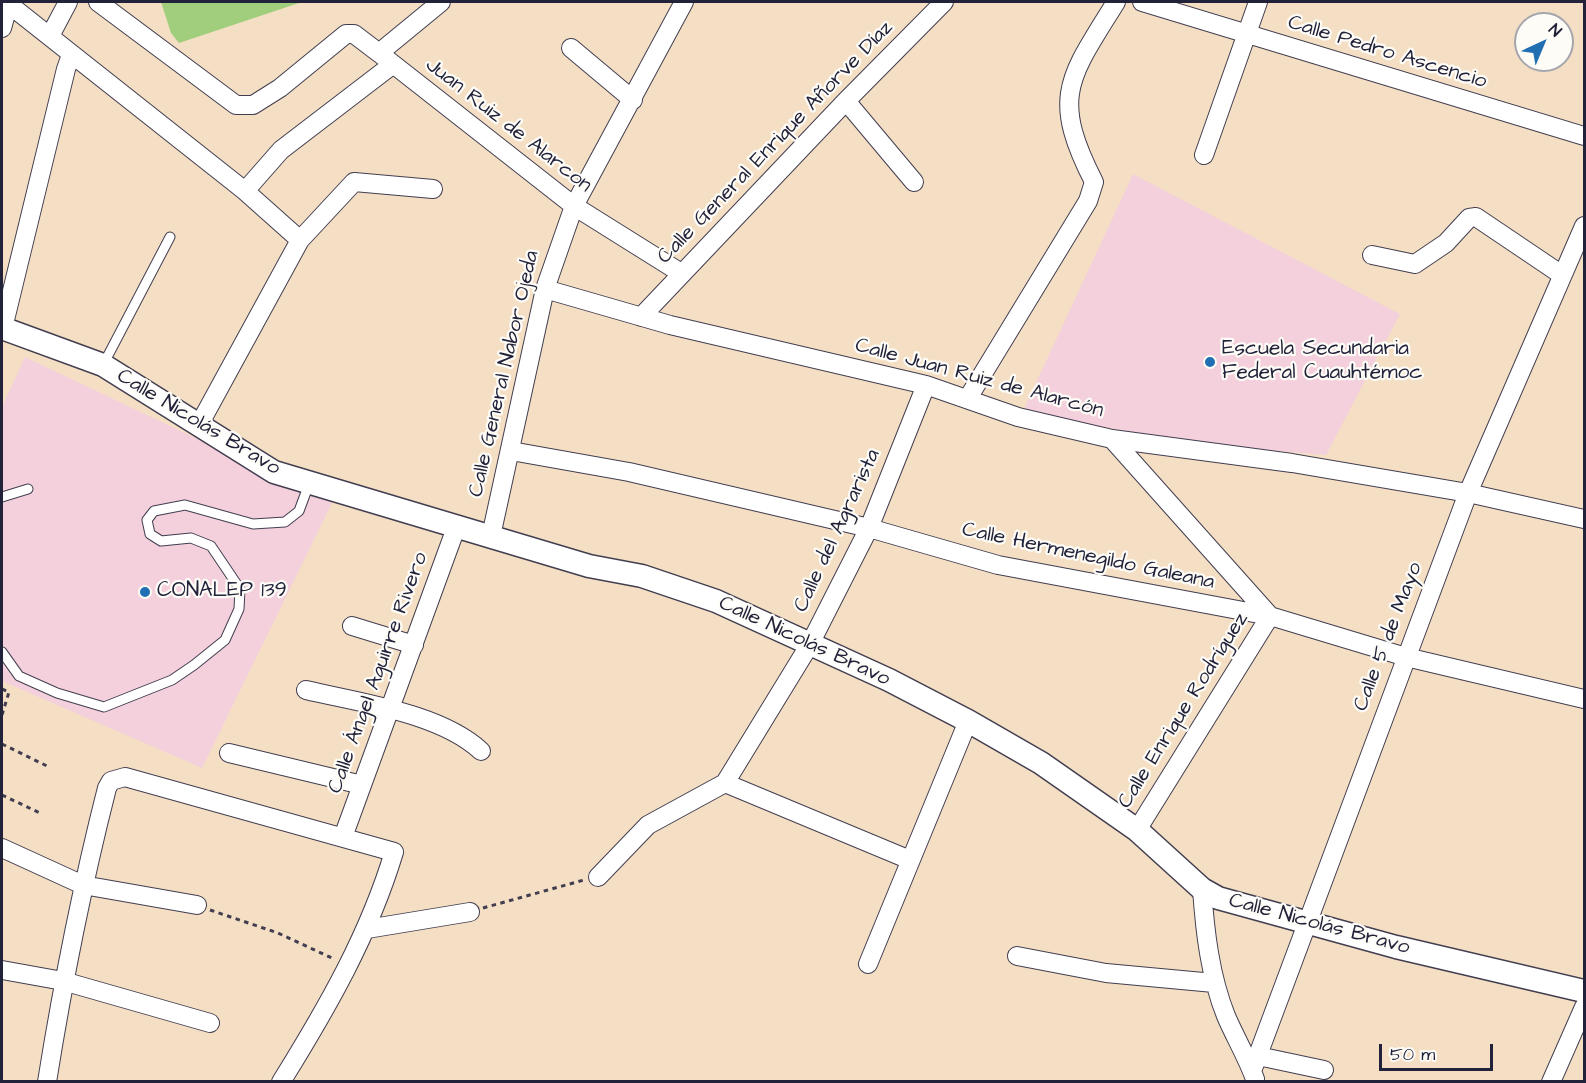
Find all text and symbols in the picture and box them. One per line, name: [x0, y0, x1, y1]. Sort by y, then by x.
street label: Calle Pedro Ascencio: [1284, 11, 1490, 95]
north arrow: [1514, 12, 1574, 72]
street label: Calle General Enrique Añorve Díaz: [653, 16, 899, 270]
text: N: [1544, 19, 1566, 42]
street label: Juan Ruiz de Alarcon: [420, 53, 596, 199]
street label: Calle General Nabor Ojeda: [464, 249, 546, 499]
street label: Calle Juan Ruiz de Alarcón: [852, 334, 1106, 424]
place label: Escuela Secundaria Federal Cuauhtémoc: [1222, 337, 1423, 387]
marker: Escuela Secundaria Federal Cuauhtémoc: [1203, 355, 1217, 369]
street label: Calle Nicolás Bravo: [112, 364, 284, 482]
street label: Calle del Agrarista: [789, 446, 887, 616]
street label: Calle Hermenegildo Galeana: [960, 518, 1216, 596]
street label: Calle Ángel Aguirre Rivero: [324, 549, 434, 797]
street label: Calle 5 de Mayo: [1349, 559, 1429, 715]
place label: CONALEP 139: [157, 579, 287, 605]
marker: CONALEP 139: [138, 585, 152, 599]
street label: Calle Nicolás Bravo: [714, 591, 894, 693]
street label: Calle Enrique Rodríguez: [1113, 608, 1255, 814]
street label: Calle Nicolás Bravo: [1226, 889, 1412, 961]
scale bar: [1382, 1032, 1496, 1070]
text: 50 m: [1390, 1042, 1435, 1067]

